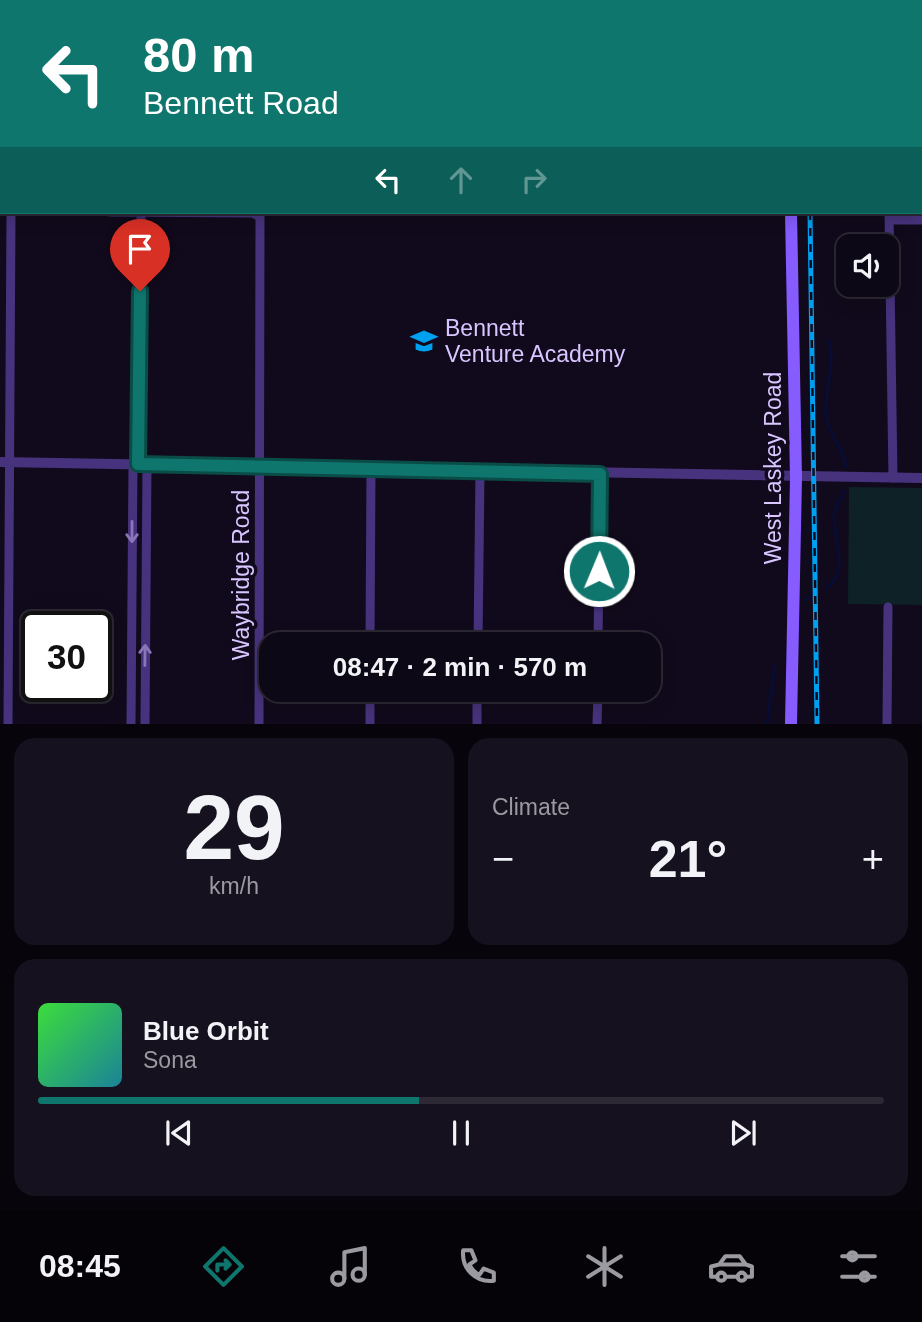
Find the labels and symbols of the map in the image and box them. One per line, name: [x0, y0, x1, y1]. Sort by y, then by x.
pin: [110, 219, 170, 291]
place label: Bennett Venture Academy: [445, 315, 626, 367]
school or university icon: Bennett Venture Academy: [409, 326, 439, 356]
street label: West Laskey Road: [760, 372, 786, 564]
street label: Waybridge Road: [228, 490, 254, 660]
one-way arrow: [125, 520, 139, 543]
position arrow: [562, 534, 636, 608]
speed limit sign: 30: [21, 611, 112, 702]
one-way arrow: [138, 644, 152, 667]

